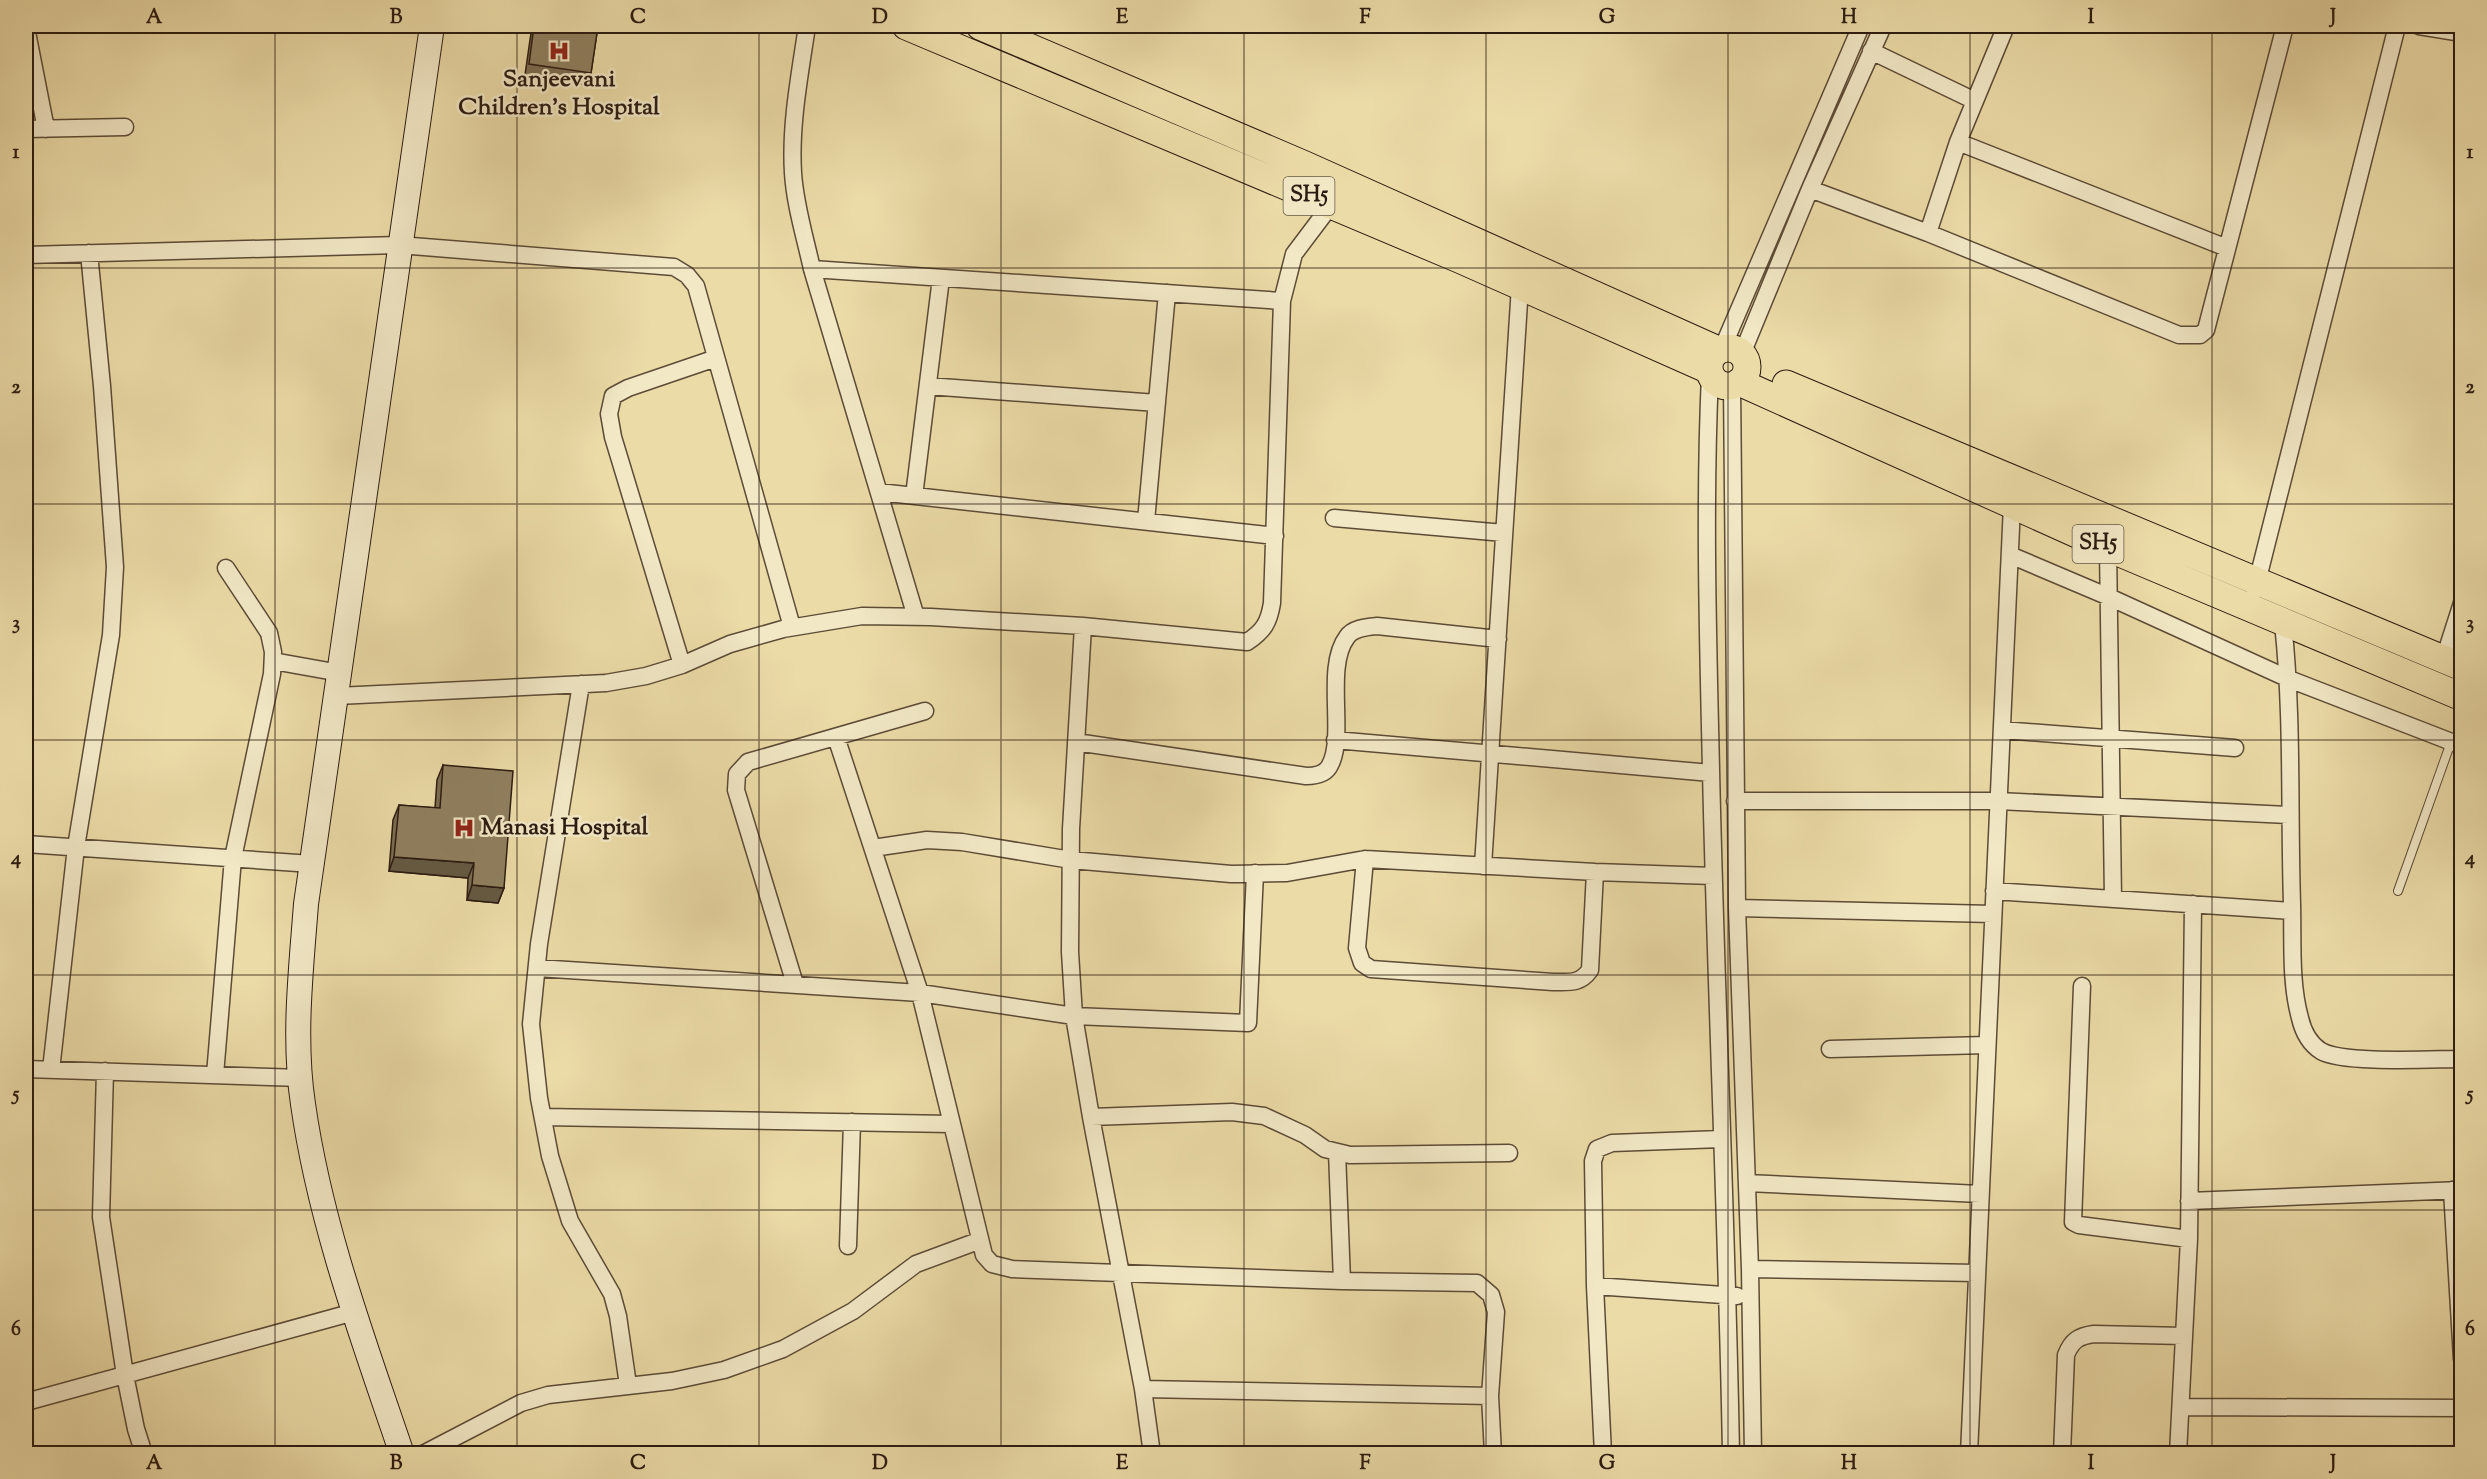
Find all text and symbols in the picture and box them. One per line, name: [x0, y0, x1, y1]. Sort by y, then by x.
text: A: [146, 4, 163, 33]
text: B: [390, 4, 403, 33]
text: C: [630, 4, 646, 33]
text: D: [872, 4, 888, 33]
text: E: [1116, 4, 1129, 33]
text: F: [1359, 4, 1371, 33]
text: G: [1599, 4, 1616, 33]
text: H: [1841, 4, 1857, 33]
text: I: [2088, 4, 2095, 33]
text: J: [2328, 4, 2336, 33]
hospital icon: Sanjeevani Children's Hospital: [547, 39, 571, 63]
place label: Sanjeevani Children's Hospital: [458, 63, 660, 125]
text: 1: [13, 139, 20, 168]
text: 1: [2467, 139, 2474, 168]
road number: SH5: [1284, 177, 1334, 215]
text: 2: [11, 374, 21, 403]
text: 2: [2465, 374, 2475, 403]
road number: SH5: [2072, 525, 2124, 563]
text: 3: [12, 610, 20, 639]
text: 3: [2466, 610, 2474, 639]
place label: Manasi Hospital: [481, 811, 649, 845]
hospital icon: Manasi Hospital: [452, 816, 476, 840]
text: 4: [10, 845, 21, 874]
text: 4: [2464, 845, 2475, 874]
text: 5: [11, 1081, 20, 1110]
text: 5: [2465, 1081, 2474, 1110]
text: 6: [11, 1316, 21, 1345]
text: 6: [2465, 1316, 2475, 1345]
text: A: [146, 1450, 163, 1479]
text: B: [390, 1450, 403, 1479]
text: C: [630, 1450, 646, 1479]
text: D: [872, 1450, 888, 1479]
text: E: [1116, 1450, 1129, 1479]
text: F: [1359, 1450, 1371, 1479]
text: G: [1599, 1450, 1616, 1479]
text: H: [1841, 1450, 1857, 1479]
text: I: [2088, 1450, 2095, 1479]
text: J: [2328, 1450, 2336, 1479]

